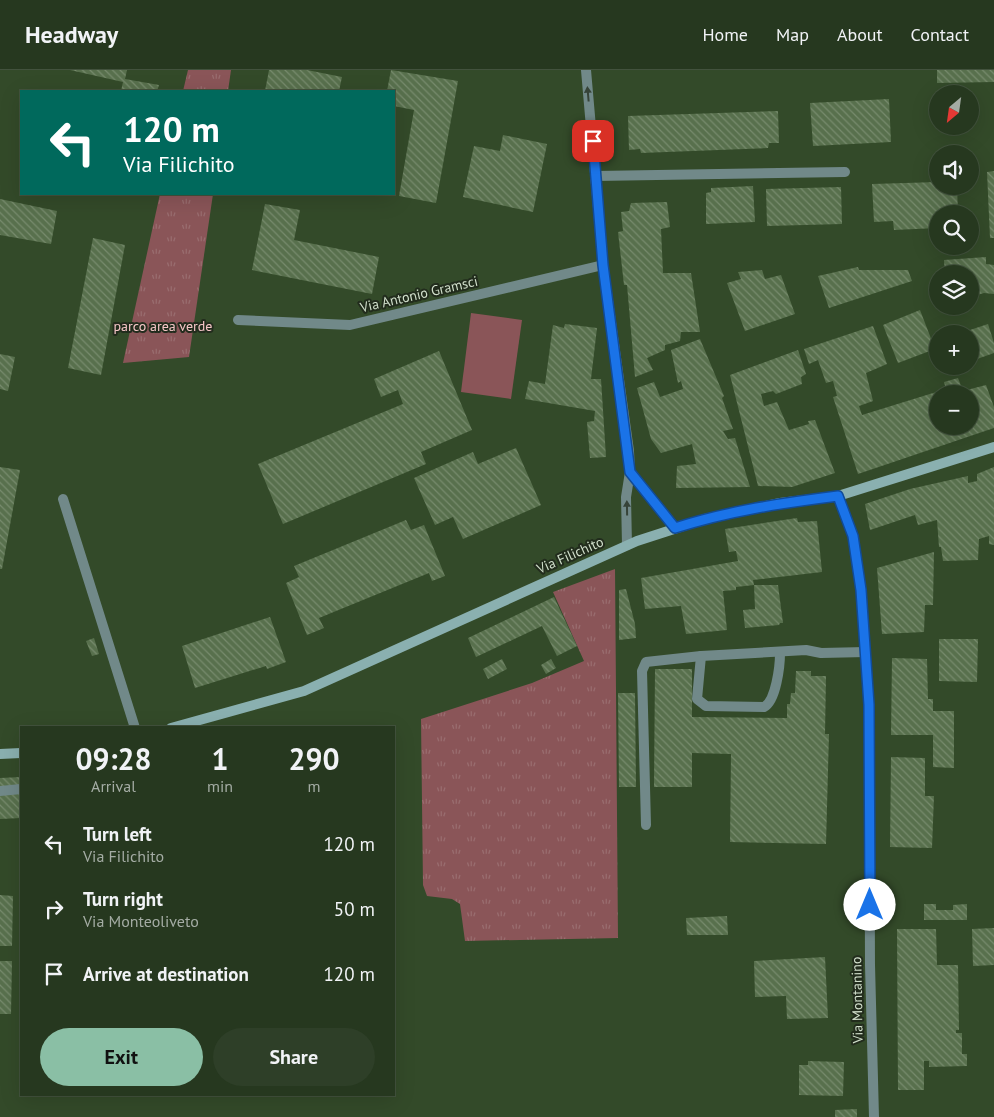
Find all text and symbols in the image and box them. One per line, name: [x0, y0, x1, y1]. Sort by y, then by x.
text: Headway: [25, 19, 118, 50]
text: Home: [702, 23, 748, 46]
text: Map: [776, 23, 809, 46]
text: About: [837, 23, 883, 46]
text: Contact: [911, 23, 969, 46]
one-way arrow: [584, 85, 592, 101]
north arrow: [929, 85, 979, 135]
map controls: [929, 85, 979, 435]
text: 120 m: [123, 106, 220, 152]
icon: left: [40, 110, 105, 175]
pin: [572, 120, 614, 162]
icon: arrive: [579, 127, 607, 155]
button: sound: [929, 145, 979, 195]
text: Via Filichito: [123, 150, 235, 178]
button: search: [929, 205, 979, 255]
button: layers: [929, 265, 979, 315]
street label: Via Antonio Gramsci: [357, 272, 480, 317]
park label: parco area verde: [114, 317, 212, 335]
button: +: [929, 325, 979, 375]
button: −: [929, 385, 979, 435]
one-way arrow: [623, 500, 631, 516]
street label: Via Filichito: [533, 532, 606, 578]
text: 09:28: [75, 739, 152, 778]
text: 1: [212, 739, 229, 778]
text: 290: [288, 739, 340, 778]
text: Arrival: [91, 776, 136, 796]
text: min: [207, 776, 233, 796]
text: m: [308, 776, 321, 796]
text: Turn left: [83, 822, 152, 846]
icon: left: [40, 830, 68, 858]
text: 120 m: [323, 832, 375, 856]
text: Via Filichito: [83, 846, 164, 866]
position arrow: [843, 878, 895, 930]
text: Turn right: [83, 887, 163, 911]
icon: right: [40, 895, 68, 923]
text: 50 m: [334, 897, 375, 921]
text: Via Monteoliveto: [83, 911, 199, 931]
street label: Via Montanino: [847, 956, 867, 1045]
icon: arrive: [40, 960, 68, 988]
text: Arrive at destination: [83, 962, 249, 986]
text: 120 m: [323, 962, 375, 986]
button: Exit: [40, 1028, 203, 1086]
button: Share: [213, 1028, 375, 1086]

